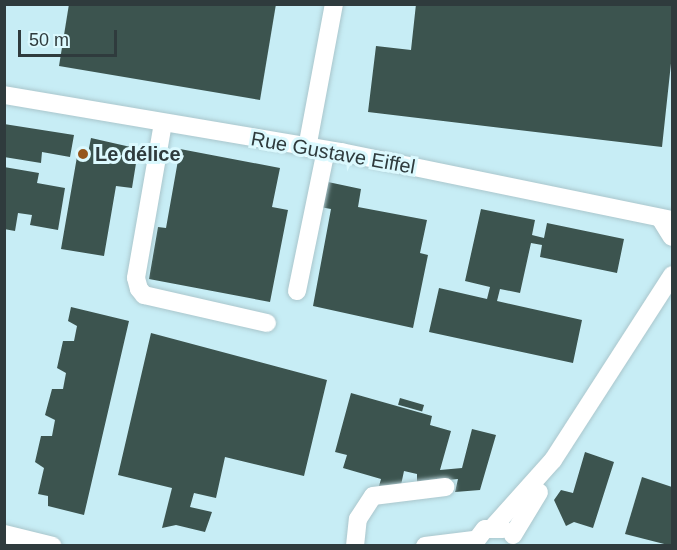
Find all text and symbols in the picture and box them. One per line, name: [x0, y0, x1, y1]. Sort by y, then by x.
scale bar: [21, 18, 120, 56]
text: 50 m: [29, 30, 69, 50]
street label: Rue Gustave Eiffel: [249, 127, 417, 179]
place label: Le délice: [95, 142, 181, 166]
marker: Le délice: [76, 147, 90, 161]

